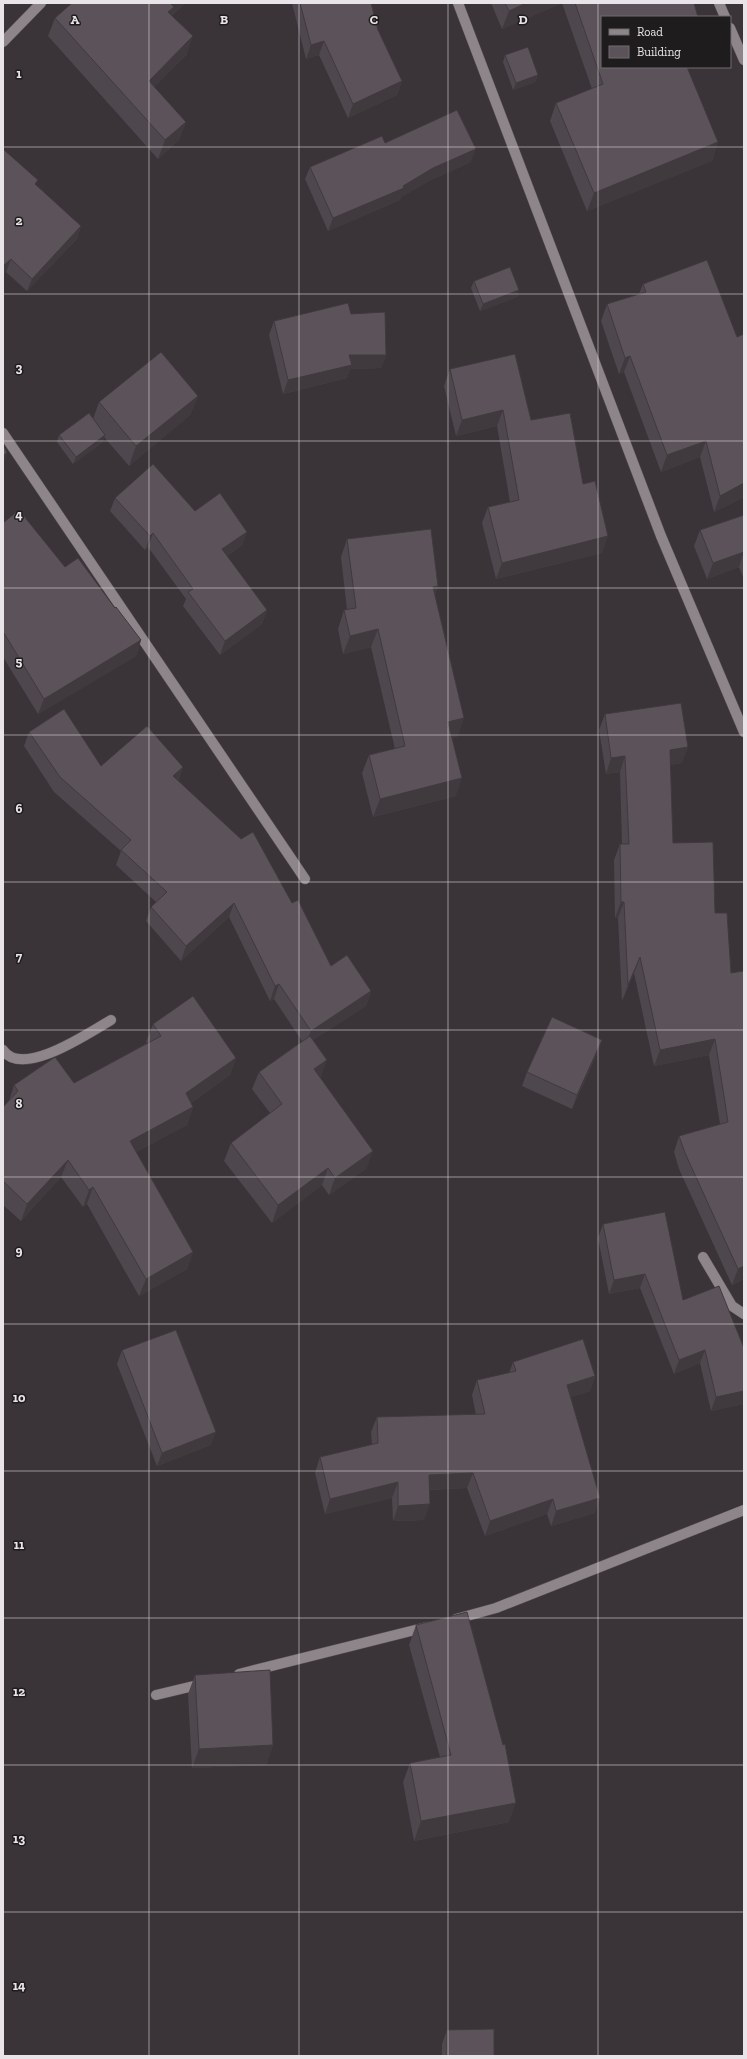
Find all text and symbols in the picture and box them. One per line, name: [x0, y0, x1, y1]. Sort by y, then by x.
text: A: [71, 12, 80, 27]
text: B: [220, 12, 228, 27]
text: C: [370, 12, 378, 27]
text: D: [518, 12, 528, 27]
legend: [601, 16, 731, 68]
text: Road: [637, 25, 663, 39]
text: Building: [637, 45, 681, 59]
text: 1: [16, 66, 22, 81]
text: 2: [16, 213, 23, 228]
text: 3: [16, 360, 23, 375]
text: 4: [15, 507, 23, 522]
text: 5: [16, 654, 23, 669]
text: 6: [16, 801, 23, 816]
text: 7: [16, 949, 23, 964]
text: 8: [15, 1096, 23, 1111]
text: 9: [16, 1243, 23, 1258]
text: 10: [13, 1390, 26, 1405]
text: 11: [14, 1537, 25, 1552]
text: 12: [13, 1684, 25, 1699]
text: 13: [13, 1831, 25, 1846]
text: 14: [13, 1978, 26, 1993]

